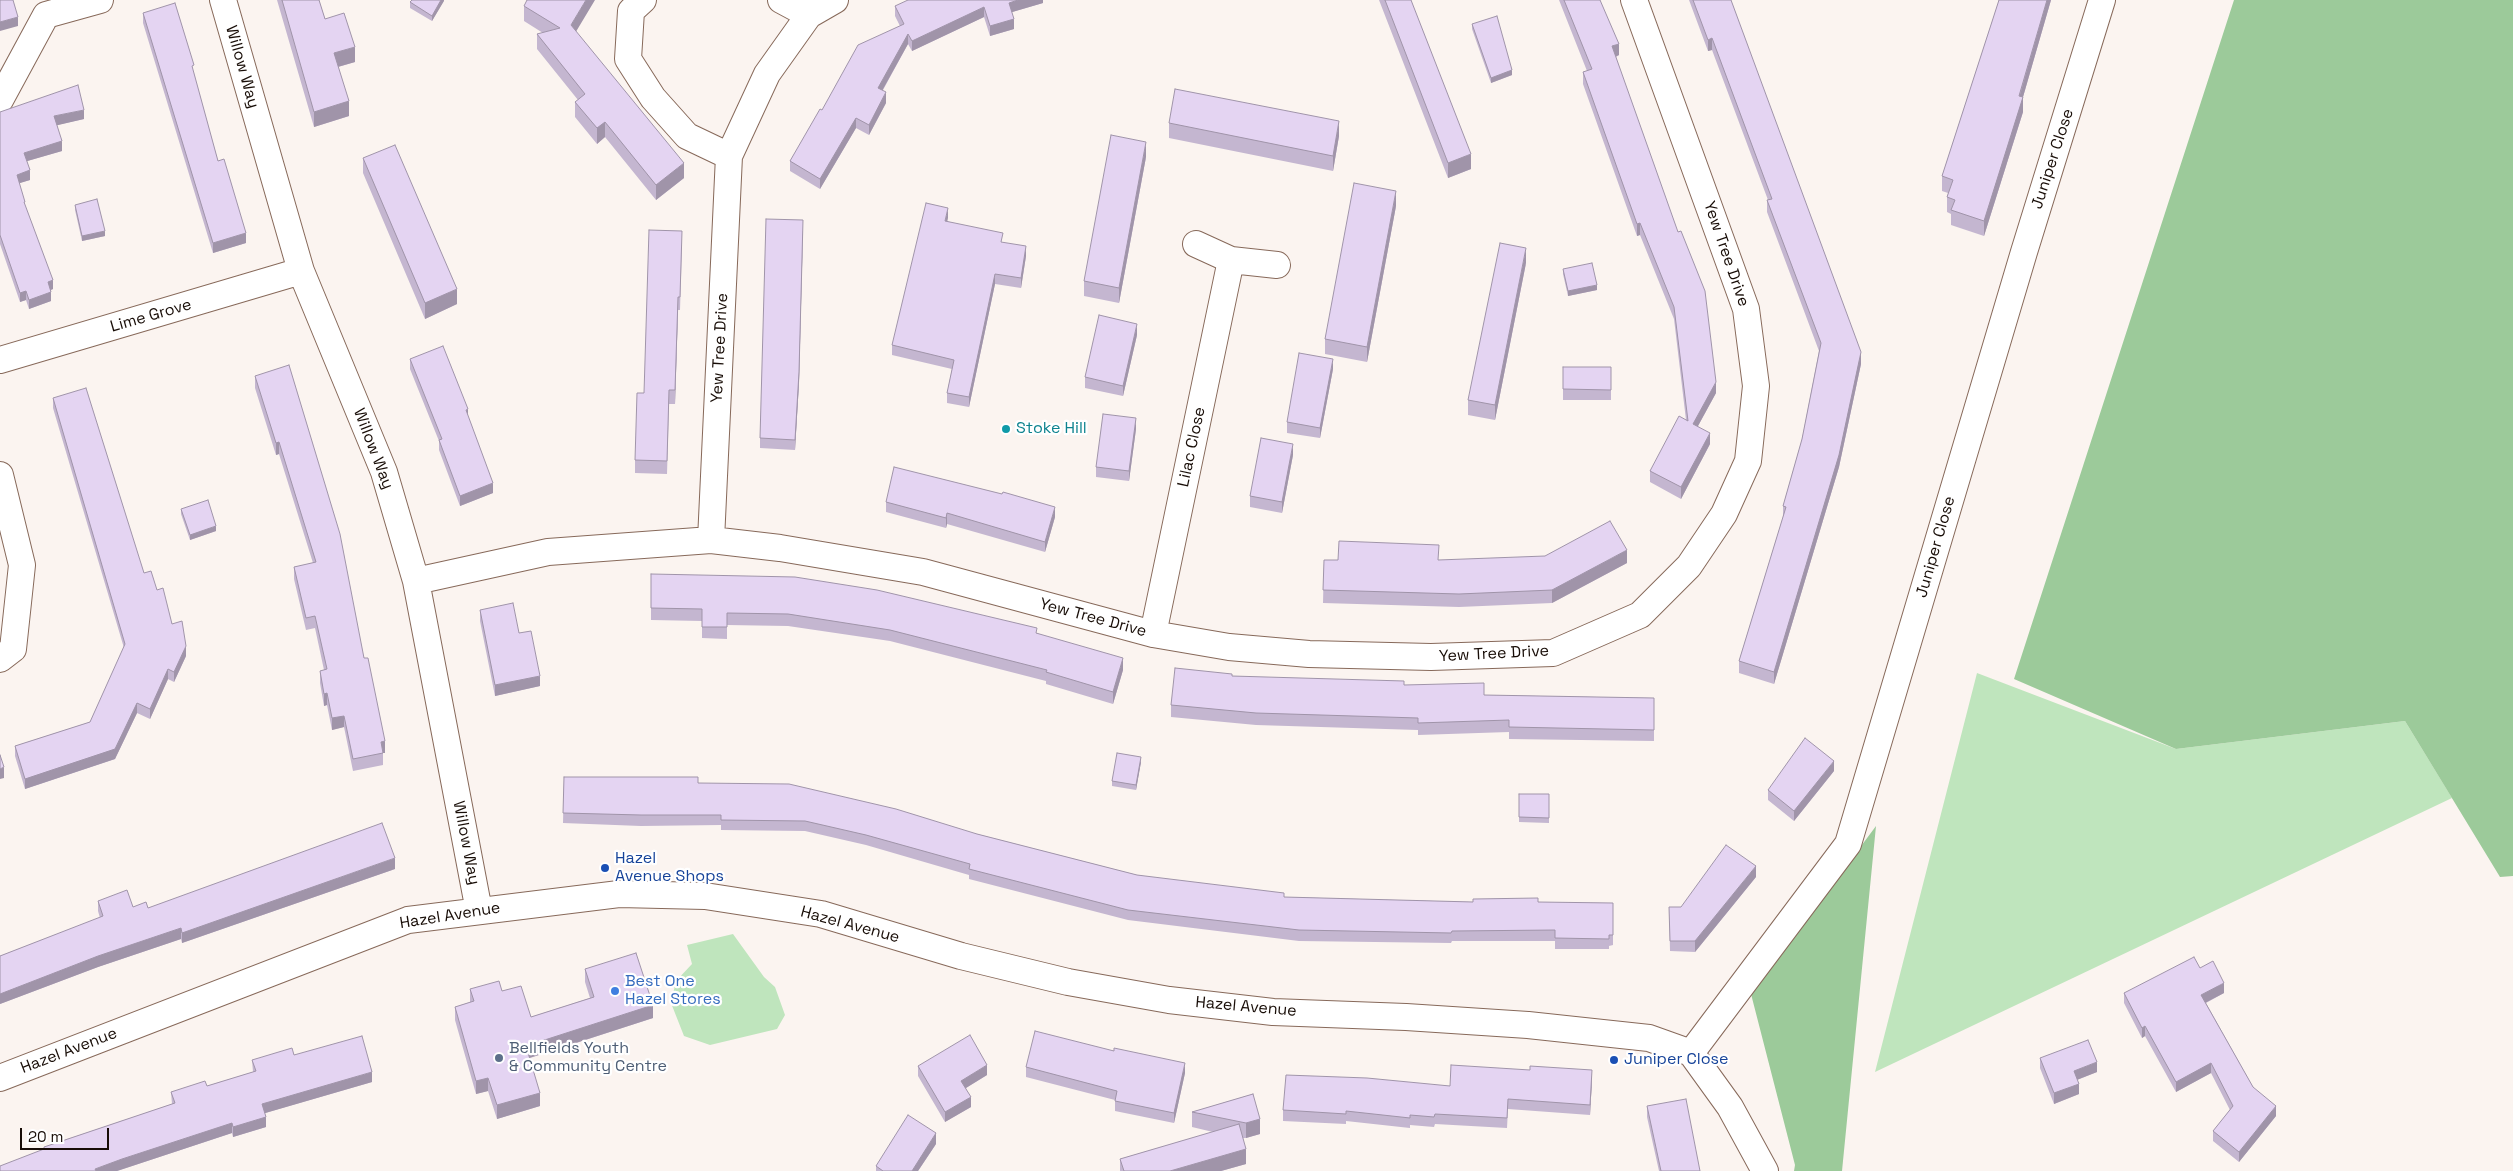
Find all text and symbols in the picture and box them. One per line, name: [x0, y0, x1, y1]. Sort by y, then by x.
street label: Willow Way: [221, 23, 263, 111]
street label: Juniper Close: [2028, 106, 2078, 212]
street label: Yew Tree Drive: [1699, 199, 1753, 309]
street label: Yew Tree Drive: [708, 293, 732, 403]
street label: Lime Grove: [108, 295, 194, 337]
street label: Lilac Close: [1174, 405, 1210, 489]
street label: Willow Way: [349, 406, 397, 492]
place label: Stoke Hill: [1016, 419, 1087, 439]
marker: Stoke Hill: [1000, 423, 1012, 435]
street label: Juniper Close: [1912, 494, 1960, 600]
street label: Yew Tree Drive: [1037, 594, 1149, 642]
street label: Yew Tree Drive: [1439, 642, 1549, 666]
street label: Willow Way: [448, 799, 484, 887]
place label: Hazel Avenue Shops: [615, 849, 724, 887]
marker: Hazel Avenue Shops: [599, 862, 611, 874]
street label: Hazel Avenue: [398, 899, 502, 933]
street label: Hazel Avenue: [798, 903, 902, 947]
place label: Best One Hazel Stores: [625, 972, 721, 1010]
marker: Best One Hazel Stores: [609, 985, 621, 997]
street label: Hazel Avenue: [1194, 993, 1298, 1021]
street label: Hazel Avenue: [18, 1024, 120, 1078]
place label: Bellfields Youth & Community Centre: [509, 1039, 667, 1077]
place label: Juniper Close: [1624, 1050, 1729, 1070]
marker: Bellfields Youth & Community Centre: [493, 1052, 505, 1064]
marker: Juniper Close: [1608, 1054, 1620, 1066]
scale bar: [22, 1118, 111, 1150]
text: 20 m: [28, 1127, 63, 1146]

